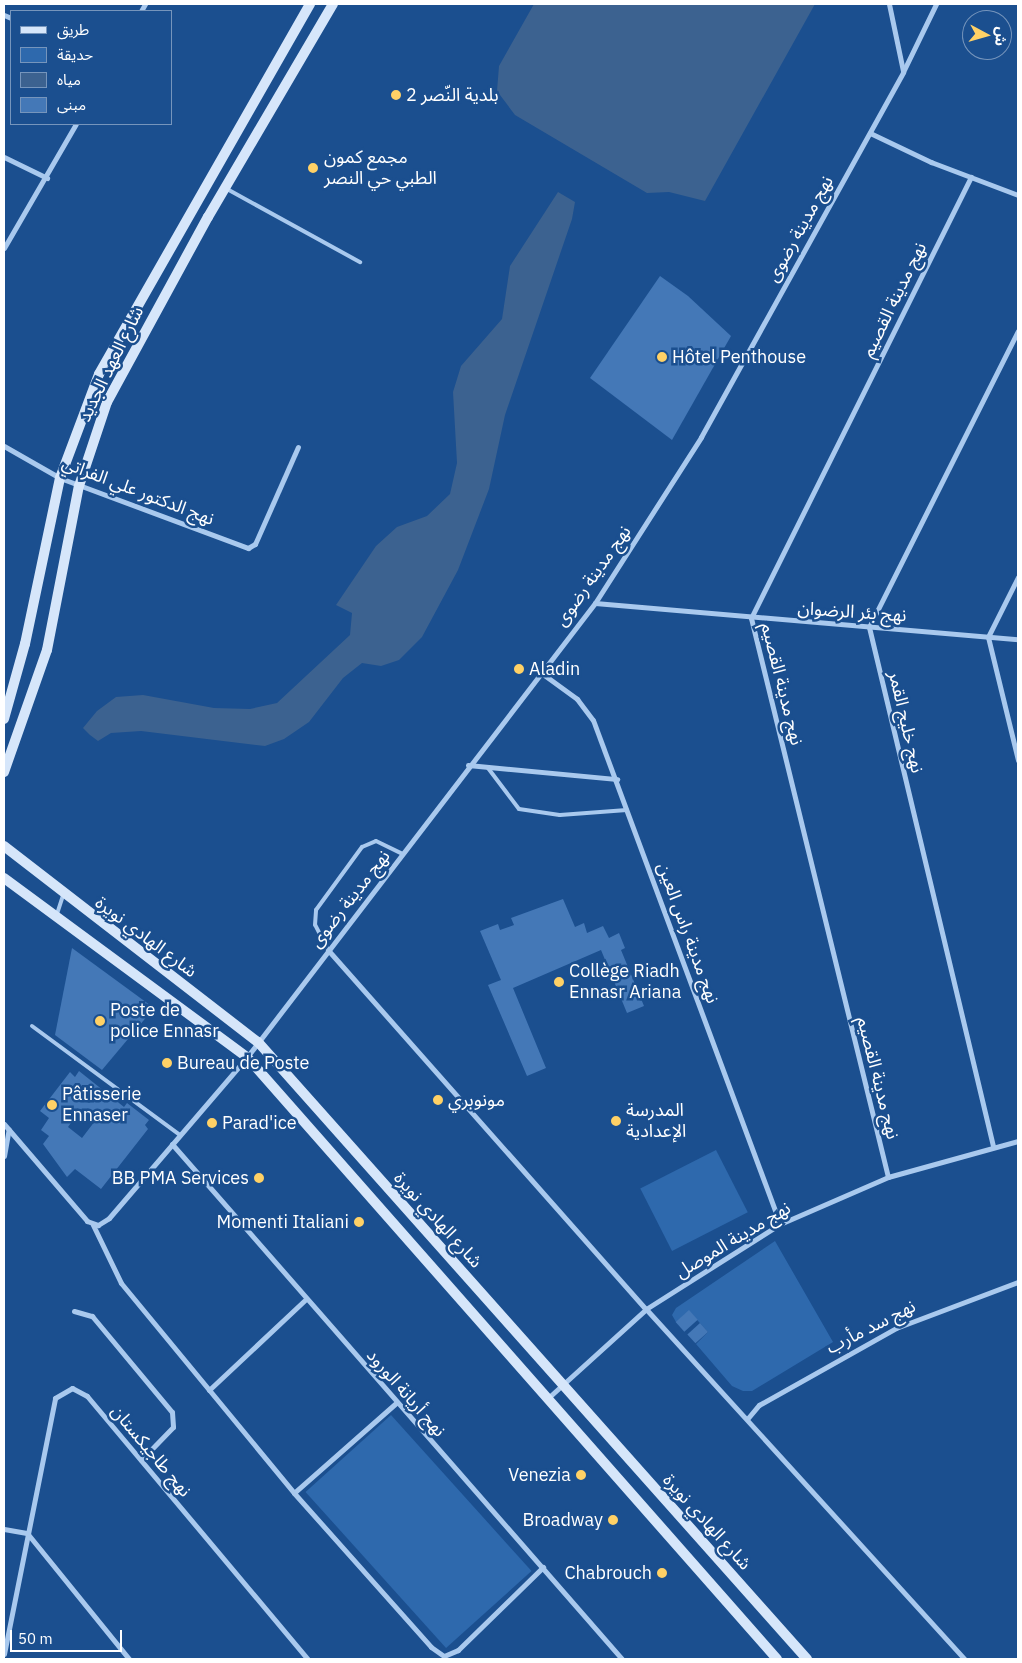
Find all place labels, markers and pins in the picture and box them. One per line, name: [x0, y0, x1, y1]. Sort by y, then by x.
place label: بلدية النّصر 2: [406, 84, 499, 106]
marker: بلدية النّصر 2: [390, 89, 402, 101]
place label: مجمع كمون الطبي حي النصر: [324, 147, 437, 190]
marker: مجمع كمون الطبي حي النصر: [306, 161, 320, 175]
place label: Hôtel Penthouse: [672, 346, 806, 368]
marker: Hôtel Penthouse: [656, 351, 668, 363]
place label: Aladin: [529, 658, 580, 680]
marker: Aladin: [513, 663, 525, 675]
place label: Collège Riadh Ennasr Ariana: [569, 961, 681, 1004]
marker: Collège Riadh Ennasr Ariana: [553, 976, 565, 988]
place label: Poste de police Ennasr: [110, 1000, 219, 1042]
marker: Poste de police Ennasr: [94, 1015, 106, 1027]
place label: Bureau de Poste: [177, 1052, 309, 1074]
marker: Bureau de Poste: [161, 1057, 173, 1069]
place label: Pâtisserie Ennaser: [62, 1084, 141, 1126]
place label: مونوبري: [448, 1089, 505, 1111]
marker: مونوبري: [432, 1094, 444, 1106]
marker: Pâtisserie Ennaser: [46, 1099, 58, 1111]
place label: المدرسة الإعدادية: [626, 1100, 686, 1142]
place label: Parad'ice: [222, 1112, 297, 1134]
marker: المدرسة الإعدادية: [610, 1115, 622, 1127]
marker: Parad'ice: [206, 1117, 218, 1129]
place label: BB PMA Services: [112, 1167, 249, 1189]
marker: BB PMA Services: [253, 1172, 265, 1184]
place label: Momenti Italiani: [217, 1211, 349, 1233]
marker: Momenti Italiani: [353, 1216, 365, 1228]
place label: Venezia: [508, 1464, 571, 1486]
marker: Venezia: [575, 1469, 587, 1481]
place label: Broadway: [522, 1509, 603, 1531]
marker: Broadway: [607, 1514, 619, 1526]
place label: Chabrouch: [564, 1562, 652, 1584]
marker: Chabrouch: [656, 1567, 668, 1579]

